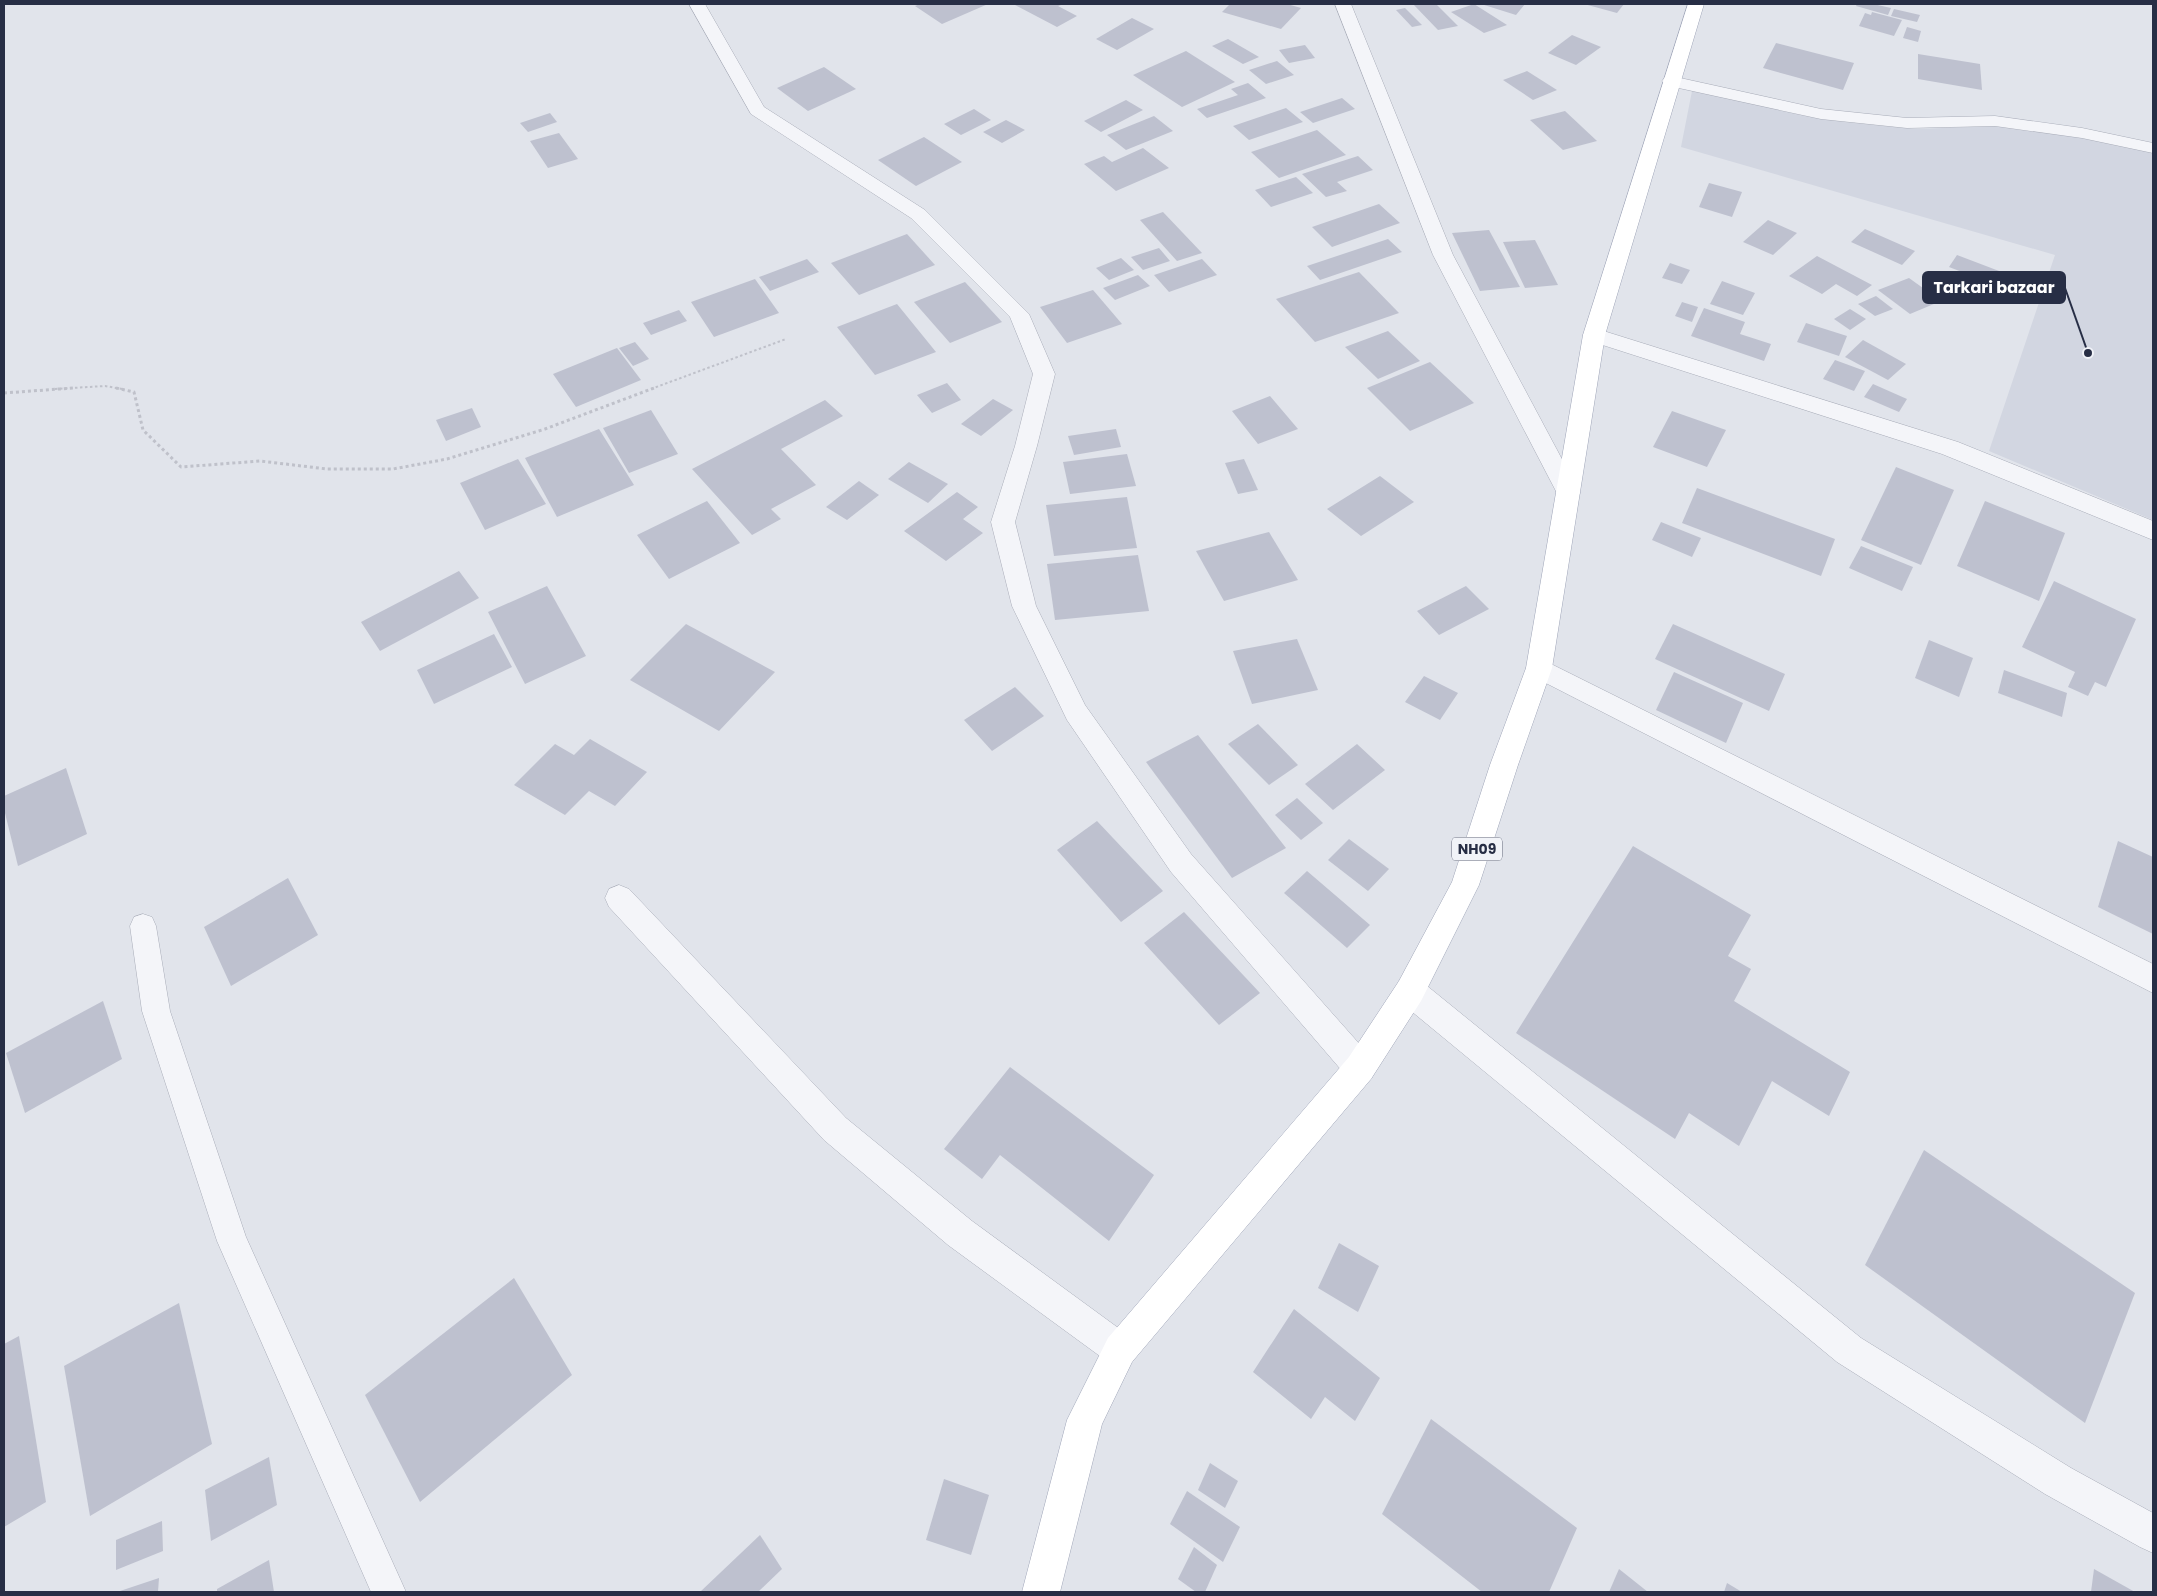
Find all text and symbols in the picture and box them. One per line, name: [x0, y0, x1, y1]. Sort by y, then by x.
callout: Tarkari bazaar: [1923, 272, 2065, 303]
text: Tarkari bazaar: [1933, 276, 2055, 299]
road number: NH09: [1452, 838, 1502, 861]

